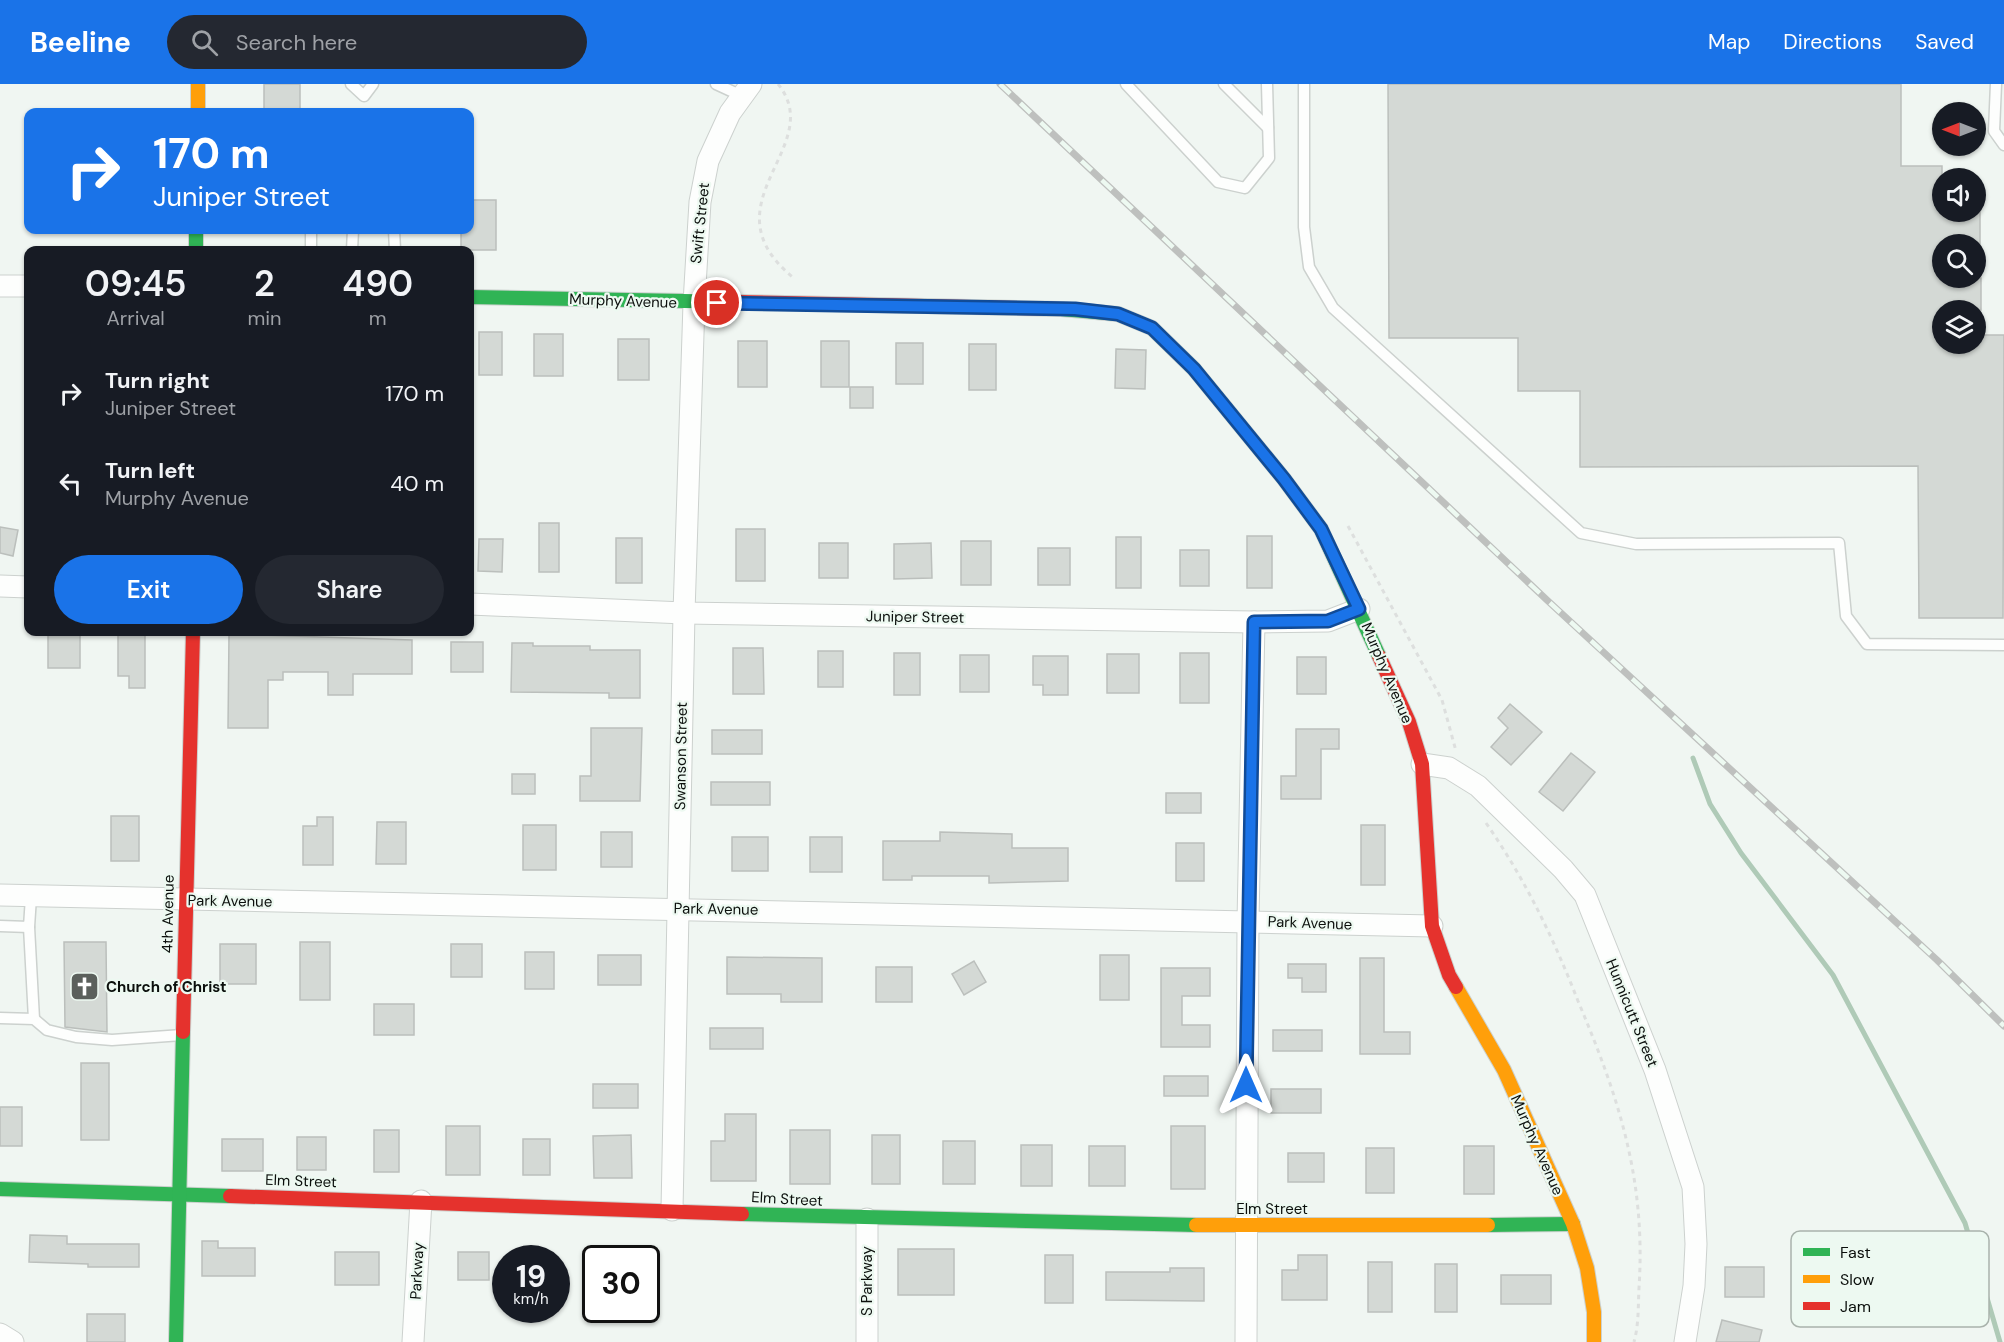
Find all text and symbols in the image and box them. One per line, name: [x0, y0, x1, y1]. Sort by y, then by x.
search box: [167, 15, 587, 69]
text: Beeline: [30, 24, 131, 61]
icon: search: [188, 26, 221, 59]
text: Search here: [236, 28, 357, 57]
text: Map: [1708, 28, 1750, 56]
text: Directions: [1783, 28, 1882, 56]
text: Saved: [1915, 28, 1974, 56]
north arrow: [1932, 102, 1986, 156]
map controls: [1932, 102, 1986, 354]
text: 170 m: [153, 126, 270, 181]
icon: right: [54, 132, 132, 210]
button: sound: [1932, 168, 1986, 222]
text: Juniper Street: [153, 179, 330, 214]
street label: Swift Street: [686, 181, 714, 264]
button: search: [1932, 234, 1986, 288]
text: 09:45: [85, 260, 187, 307]
text: 2: [254, 260, 275, 307]
text: 490: [342, 260, 413, 307]
pin: [691, 277, 742, 328]
icon: arrive: [700, 286, 733, 319]
street label: Murphy Avenue: [569, 289, 677, 313]
button: layers: [1932, 300, 1986, 354]
text: Arrival: [107, 305, 165, 331]
text: min: [247, 305, 281, 331]
text: m: [369, 305, 387, 331]
text: Turn right: [105, 366, 210, 395]
icon: right: [54, 377, 87, 410]
text: 170 m: [385, 379, 444, 408]
text: Juniper Street: [105, 395, 236, 421]
text: Turn left: [105, 456, 195, 485]
icon: left: [54, 467, 87, 500]
text: 40 m: [390, 469, 444, 498]
text: Murphy Avenue: [105, 485, 249, 511]
button: Exit: [54, 555, 243, 624]
button: Share: [255, 555, 444, 624]
street label: Juniper Street: [866, 606, 964, 628]
street label: Murphy Avenue: [1357, 619, 1417, 727]
street label: Swanson Street: [670, 702, 692, 810]
street label: 4th Avenue: [157, 875, 179, 953]
street label: Park Avenue: [188, 890, 272, 912]
street label: Park Avenue: [674, 898, 758, 920]
street label: Park Avenue: [1267, 912, 1353, 934]
street label: Hunnicutt Street: [1601, 956, 1663, 1070]
church icon: Church of Christ: [69, 971, 101, 1003]
place label: Church of Christ: [106, 977, 227, 997]
position arrow: [1214, 1053, 1278, 1117]
street label: Murphy Avenue: [1506, 1092, 1568, 1198]
street label: Elm Street: [265, 1170, 337, 1192]
street label: Elm Street: [751, 1187, 823, 1211]
street label: Elm Street: [1236, 1199, 1308, 1219]
legend: [1791, 1231, 1989, 1327]
street label: Parkway: [406, 1241, 429, 1300]
text: Fast: [1840, 1242, 1871, 1263]
speed limit sign: 30: [582, 1245, 660, 1323]
street label: S Parkway: [857, 1245, 877, 1316]
text: 19: [516, 1257, 546, 1296]
text: Slow: [1840, 1269, 1874, 1290]
text: km/h: [513, 1289, 549, 1309]
text: Jam: [1840, 1296, 1871, 1317]

